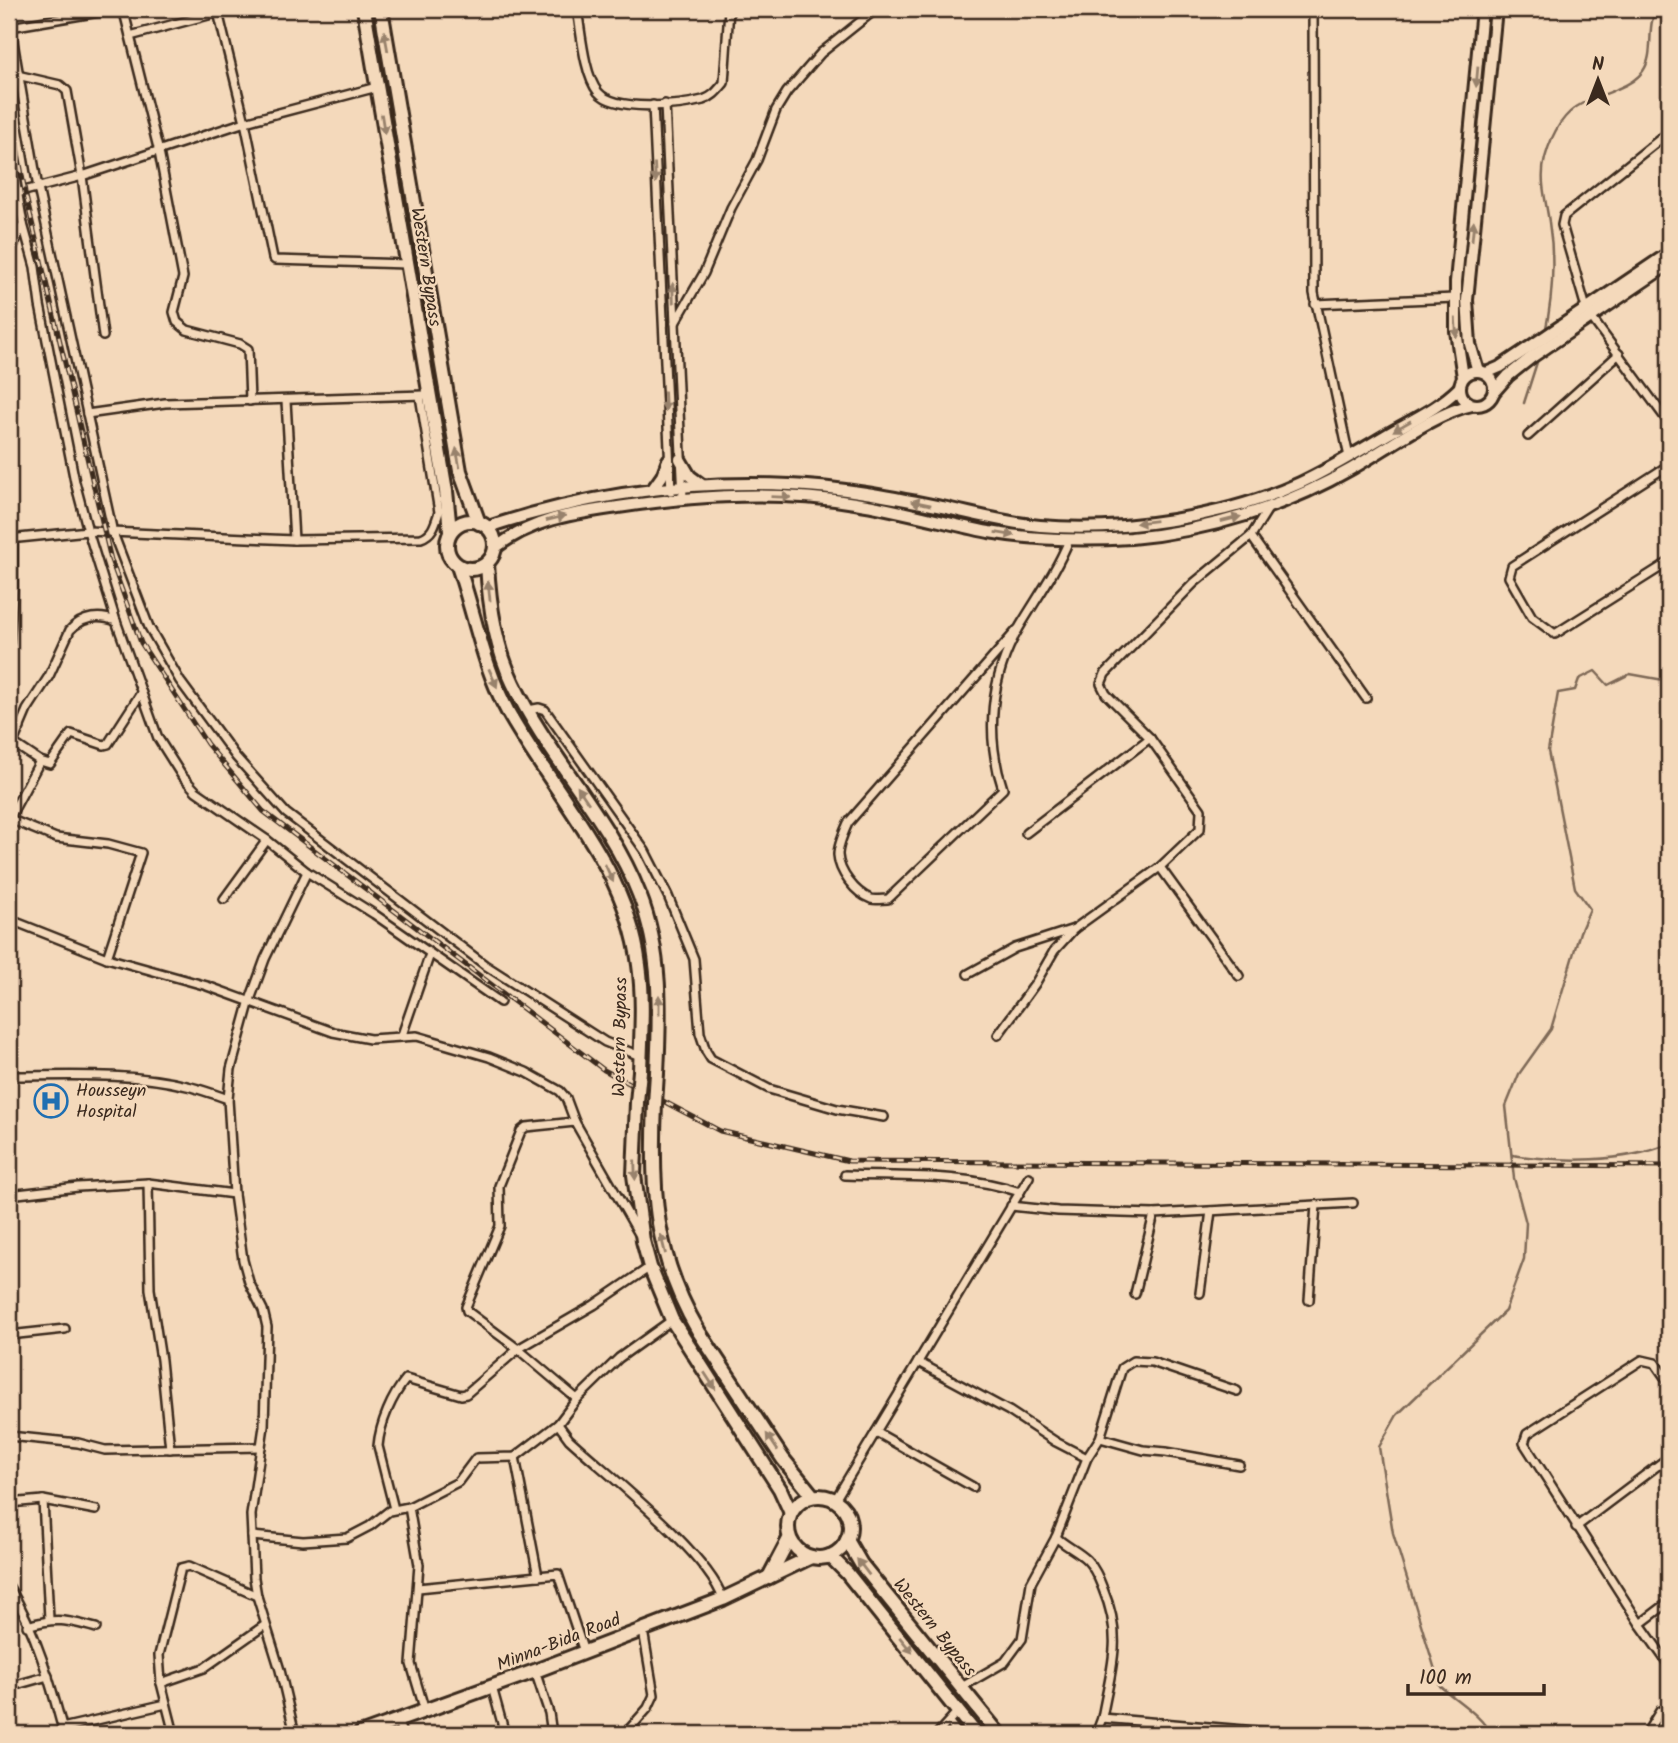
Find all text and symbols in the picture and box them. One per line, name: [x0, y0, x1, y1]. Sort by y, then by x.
one-way arrow: [380, 30, 391, 52]
north arrow: [1562, 46, 1632, 116]
text: N: [1592, 50, 1604, 80]
one-way arrow: [1471, 66, 1482, 88]
one-way arrow: [378, 113, 389, 135]
one-way arrow: [650, 163, 661, 185]
street label: Western Bypass: [401, 205, 449, 329]
one-way arrow: [1468, 220, 1479, 242]
one-way arrow: [668, 282, 679, 304]
one-way arrow: [1451, 317, 1462, 339]
one-way arrow: [660, 390, 671, 412]
one-way arrow: [1392, 419, 1412, 431]
one-way arrow: [452, 447, 463, 469]
one-way arrow: [771, 492, 793, 503]
one-way arrow: [910, 498, 932, 509]
one-way arrow: [545, 512, 567, 523]
one-way arrow: [1220, 513, 1242, 524]
one-way arrow: [1135, 517, 1157, 528]
one-way arrow: [995, 529, 1017, 540]
one-way arrow: [483, 580, 494, 602]
one-way arrow: [487, 668, 499, 688]
one-way arrow: [576, 786, 590, 804]
one-way arrow: [603, 863, 615, 883]
street label: Western Bypass: [605, 976, 637, 1097]
one-way arrow: [653, 994, 665, 1016]
place label: Housseyn Hospital: [76, 1077, 146, 1127]
hospital icon: Housseyn Hospital: [32, 1082, 70, 1120]
one-way arrow: [629, 1159, 640, 1181]
one-way arrow: [657, 1233, 668, 1255]
one-way arrow: [704, 1371, 717, 1390]
one-way arrow: [765, 1432, 778, 1452]
one-way arrow: [857, 1558, 871, 1576]
street label: Western Bypass: [885, 1572, 983, 1684]
street label: Minna-Bida Road: [493, 1606, 626, 1680]
one-way arrow: [898, 1636, 913, 1654]
scale bar: [1408, 1652, 1545, 1696]
text: 100 m: [1419, 1662, 1472, 1695]

